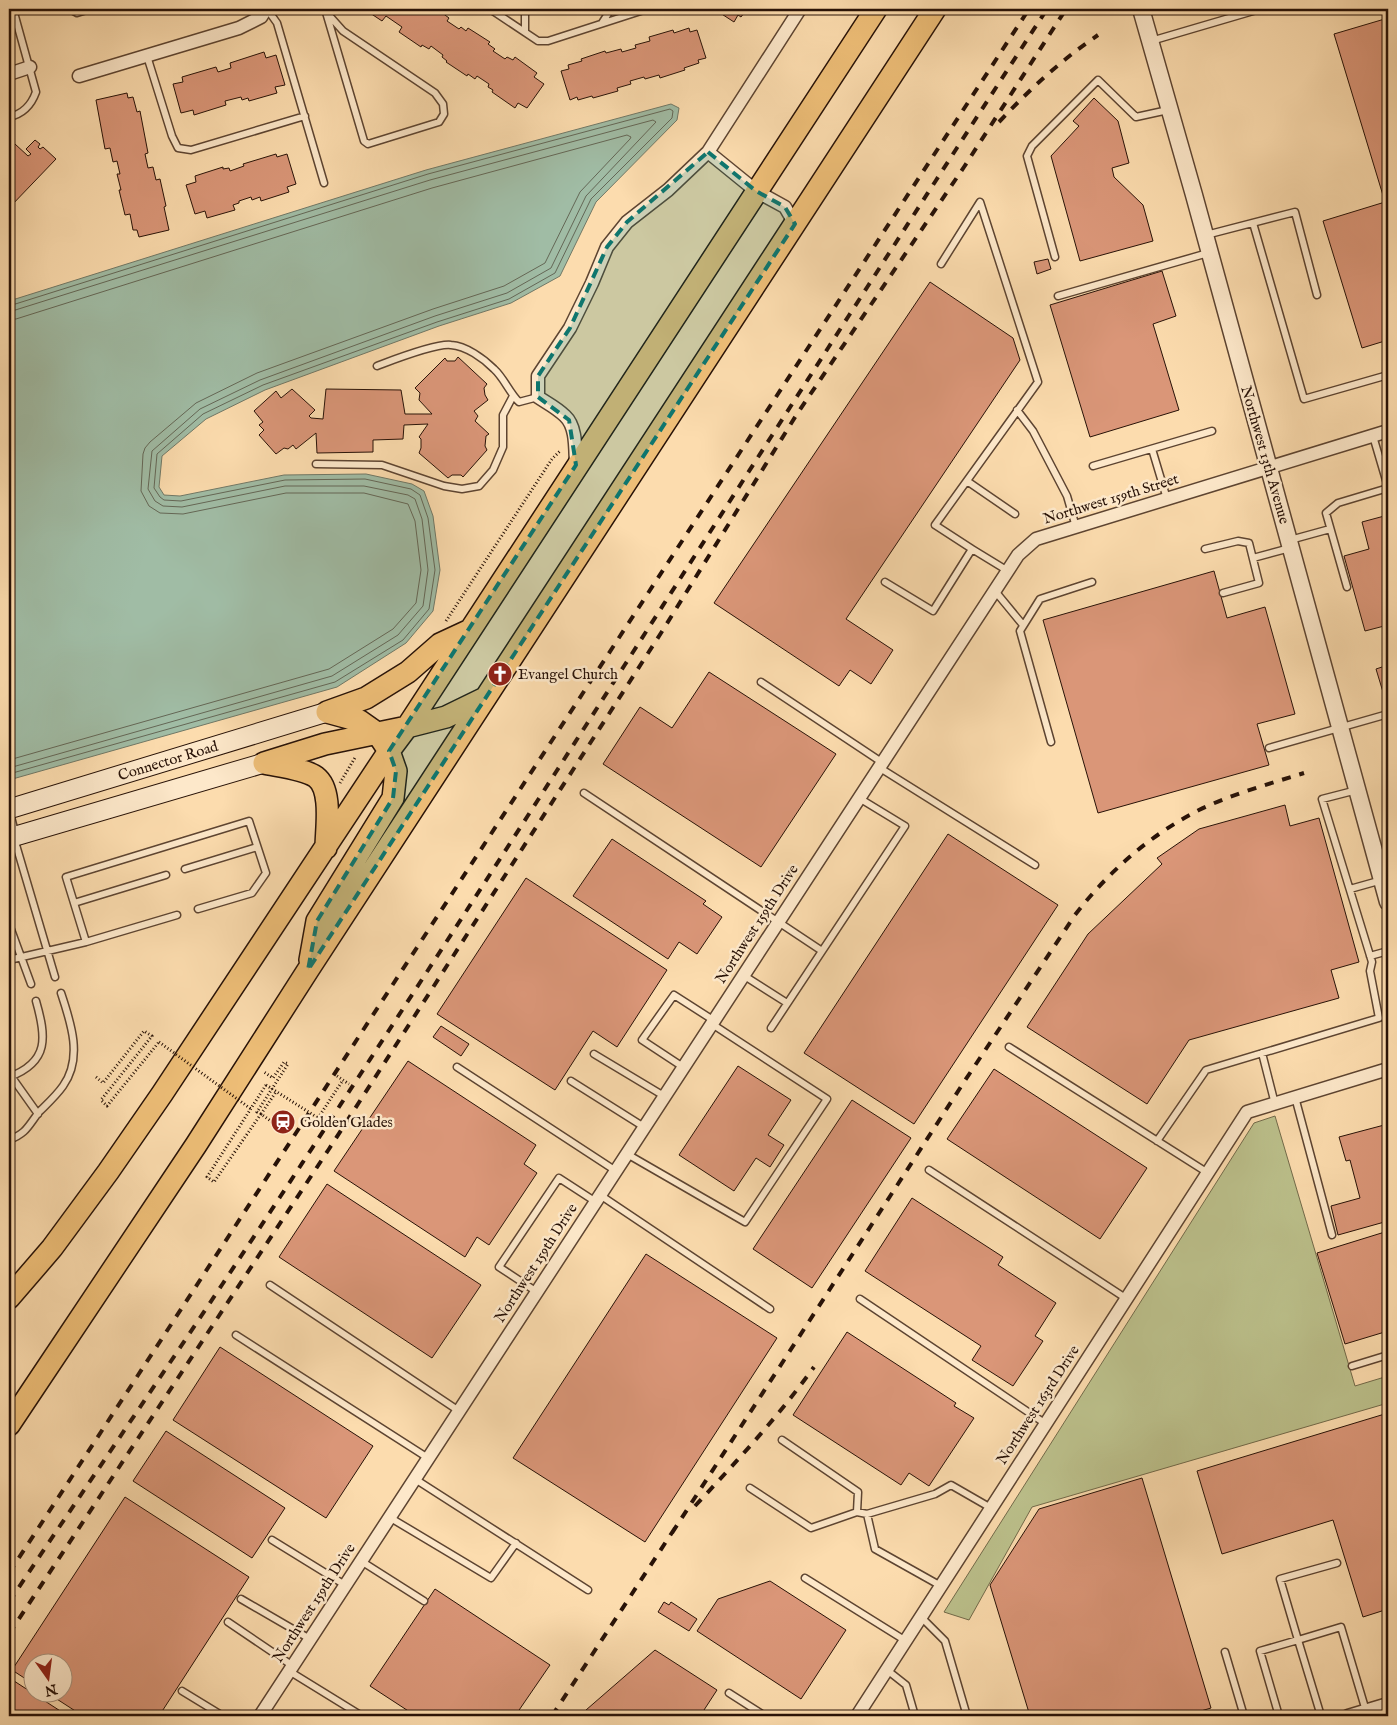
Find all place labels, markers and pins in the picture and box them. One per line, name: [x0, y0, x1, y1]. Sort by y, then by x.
church icon: Evangel Church: [487, 661, 513, 687]
place label: Evangel Church: [518, 665, 618, 684]
station icon: Golden Glades: [270, 1109, 296, 1135]
place label: Golden Glades: [300, 1113, 393, 1132]

